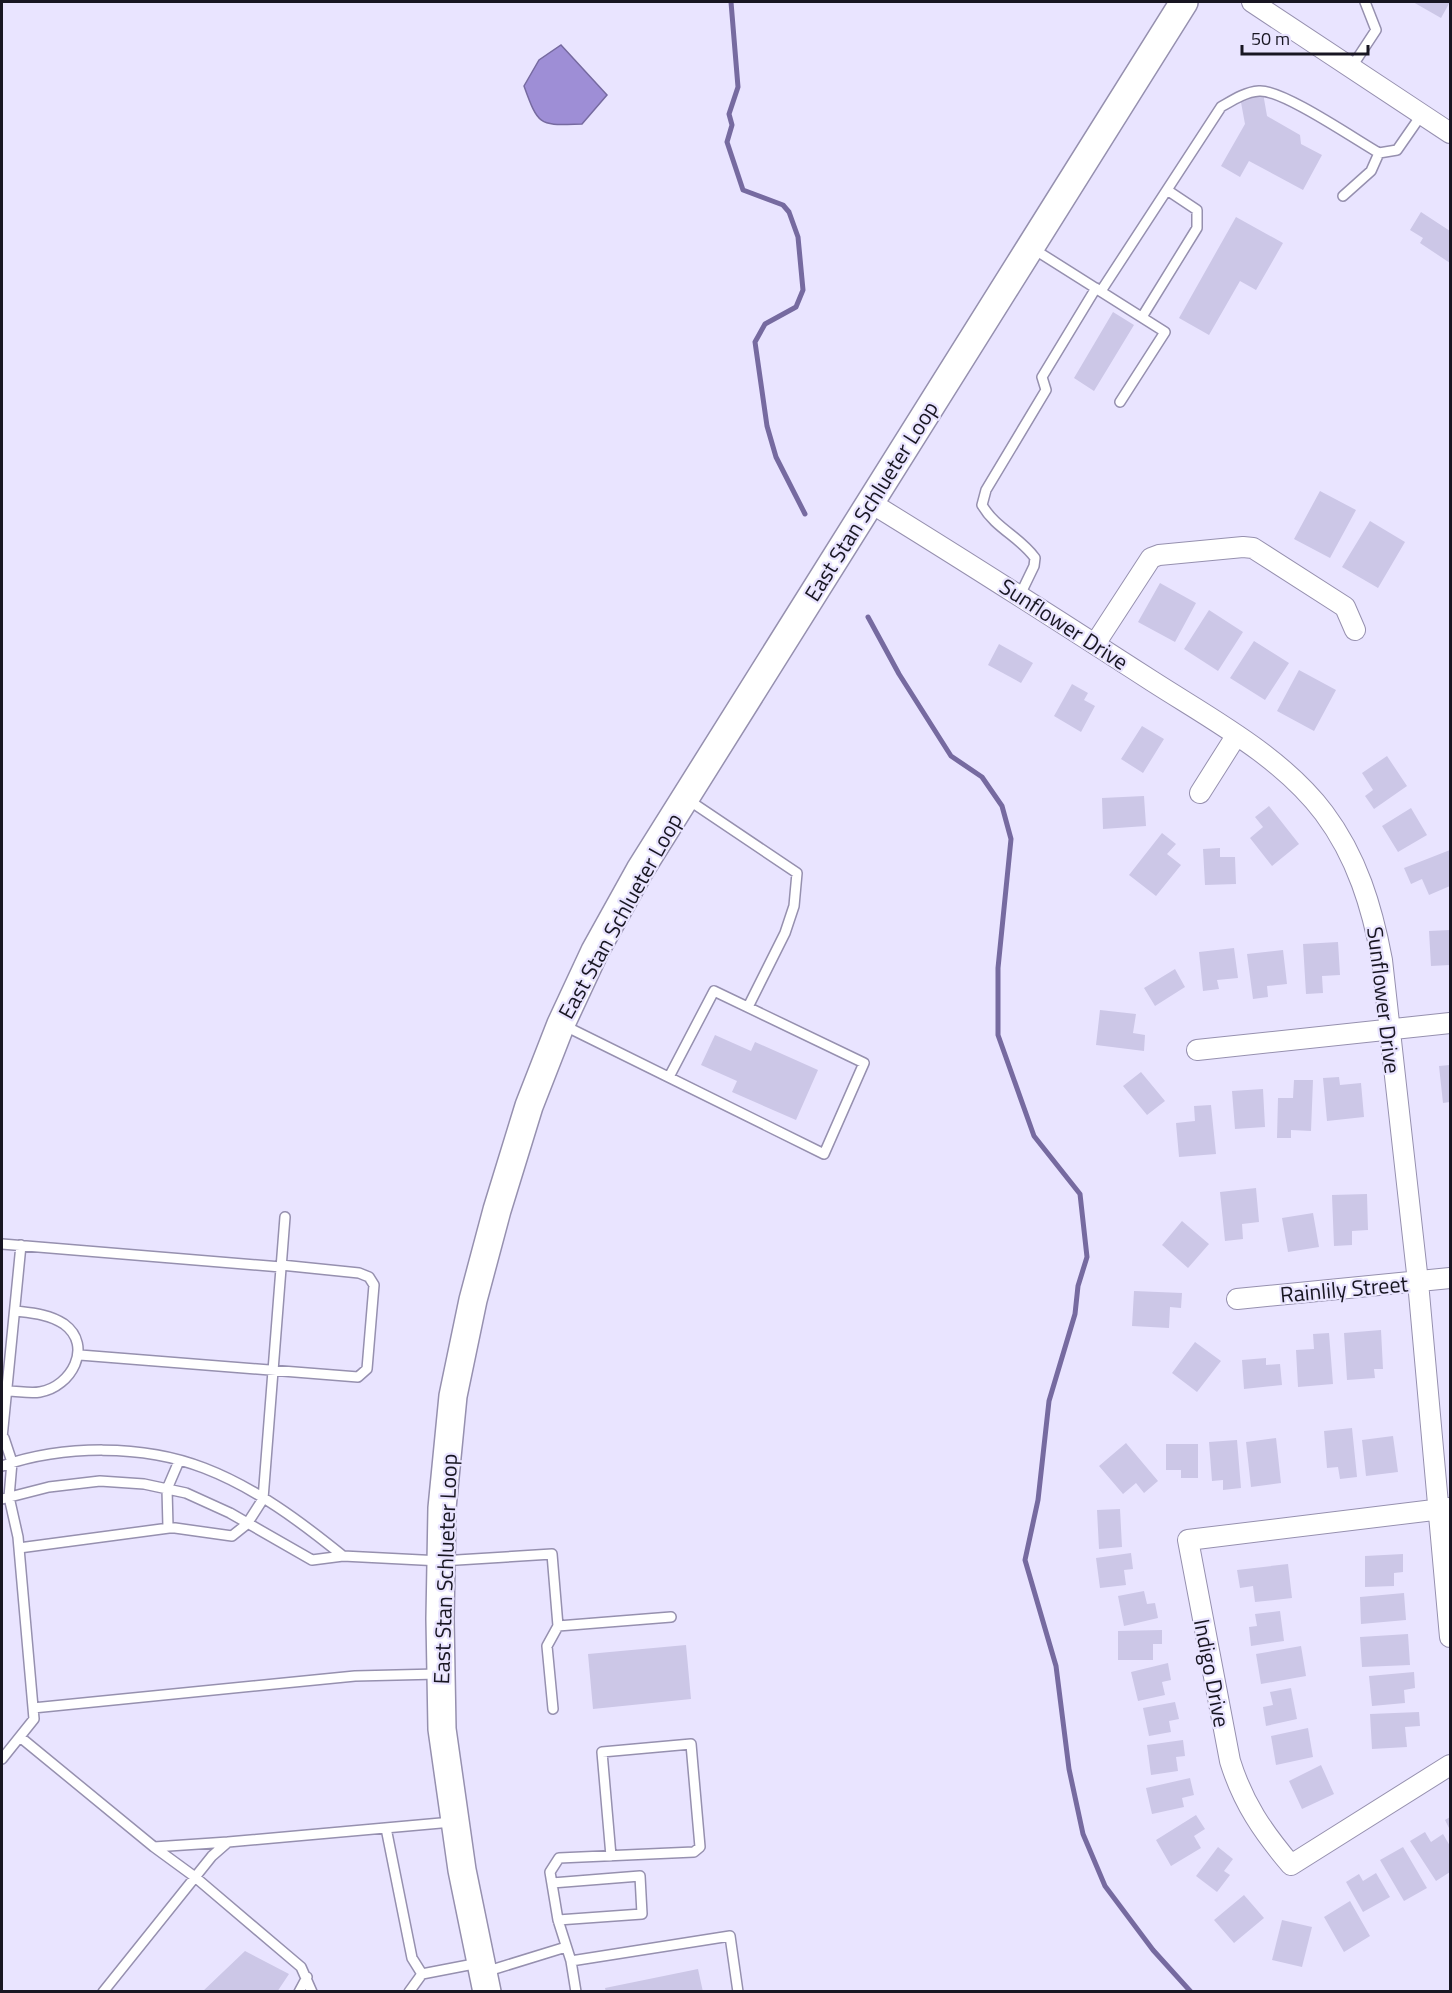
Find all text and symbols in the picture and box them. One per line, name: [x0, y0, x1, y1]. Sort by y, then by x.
scale bar: [1242, 18, 1368, 56]
text: 50 m: [1251, 25, 1290, 52]
street label: East Stan Schlueter Loop: [795, 394, 947, 608]
street label: Sunflower Drive: [993, 570, 1135, 678]
street label: East Stan Schlueter Loop: [549, 807, 691, 1025]
street label: Sunflower Drive: [1358, 925, 1410, 1075]
street label: Rainlily Street: [1279, 1266, 1410, 1312]
street label: East Stan Schlueter Loop: [424, 1453, 466, 1685]
street label: Indigo Drive: [1185, 1616, 1239, 1730]

